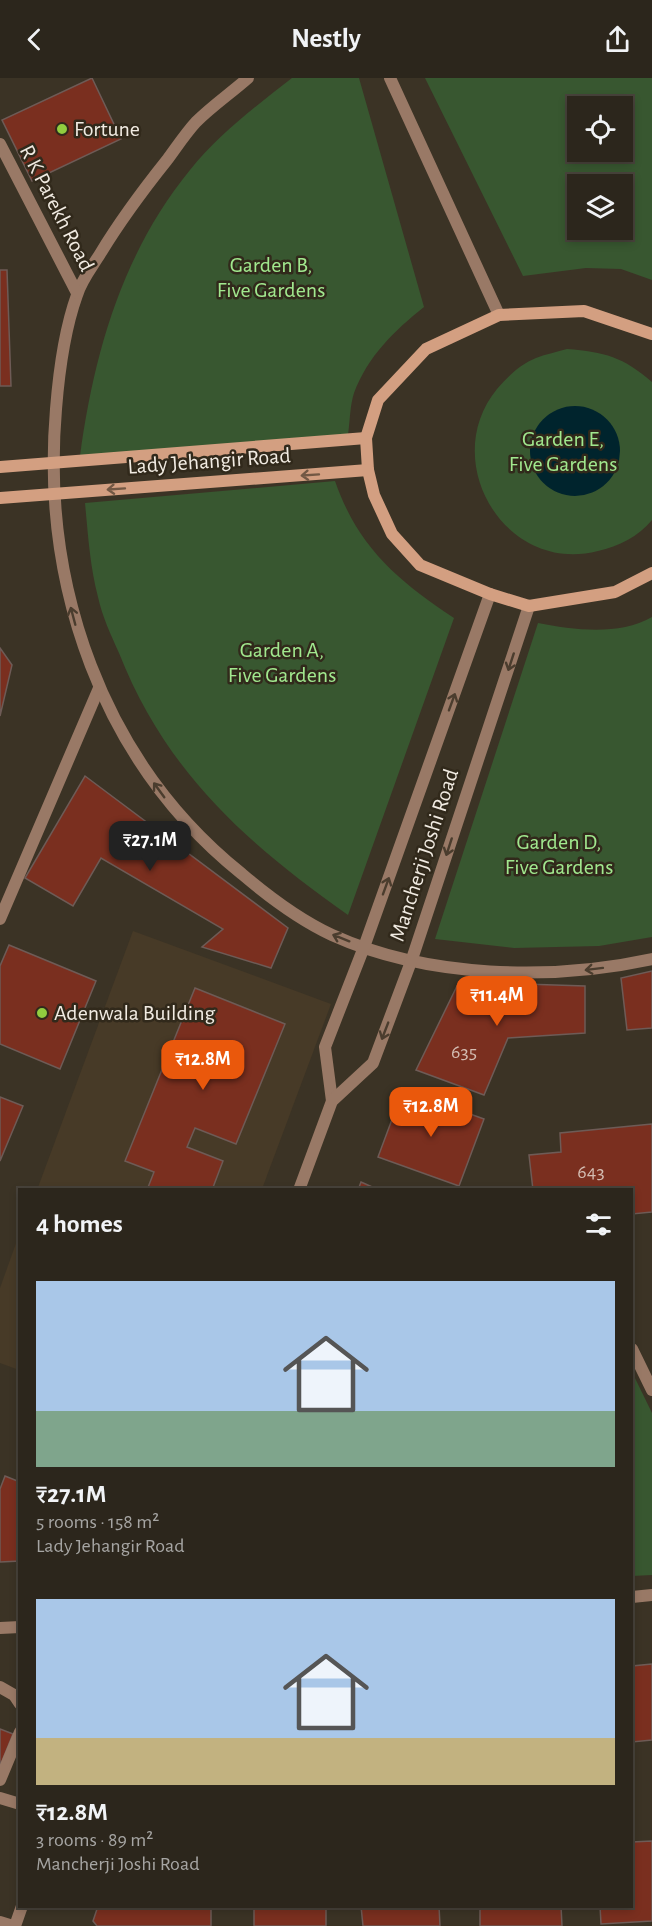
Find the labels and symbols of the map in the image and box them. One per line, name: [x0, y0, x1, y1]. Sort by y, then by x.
place label: Fortune: [74, 118, 140, 140]
marker: Fortune: [55, 122, 69, 136]
street label: R K Parekh Road: [16, 141, 98, 275]
park label: Garden B, Five Gardens: [217, 254, 325, 301]
park label: Garden E, Five Gardens: [509, 428, 617, 475]
street label: Lady Jehangir Road: [127, 444, 291, 478]
one-way arrow: [300, 469, 320, 480]
one-way arrow: [106, 484, 126, 495]
one-way arrow: [67, 607, 79, 626]
park label: Garden A, Five Gardens: [228, 639, 336, 686]
one-way arrow: [504, 652, 515, 670]
one-way arrow: [447, 693, 458, 712]
street label: Mancherji Joshi Road: [386, 766, 462, 944]
one-way arrow: [153, 782, 166, 798]
pin: ₹27.1M: [101, 821, 199, 872]
park label: Garden D, Five Gardens: [505, 831, 613, 878]
one-way arrow: [443, 837, 454, 856]
one-way arrow: [381, 877, 392, 896]
one-way arrow: [332, 932, 351, 943]
one-way arrow: [585, 964, 605, 975]
pin: ₹11.4M: [448, 976, 546, 1027]
place label: Adenwala Building: [54, 1002, 216, 1024]
marker: Adenwala Building: [35, 1006, 49, 1020]
one-way arrow: [378, 1021, 389, 1039]
pin: ₹12.8M: [154, 1040, 252, 1091]
house number: 635: [451, 1042, 477, 1062]
pin: ₹12.8M: [382, 1087, 480, 1138]
house number: 643: [577, 1162, 605, 1182]

